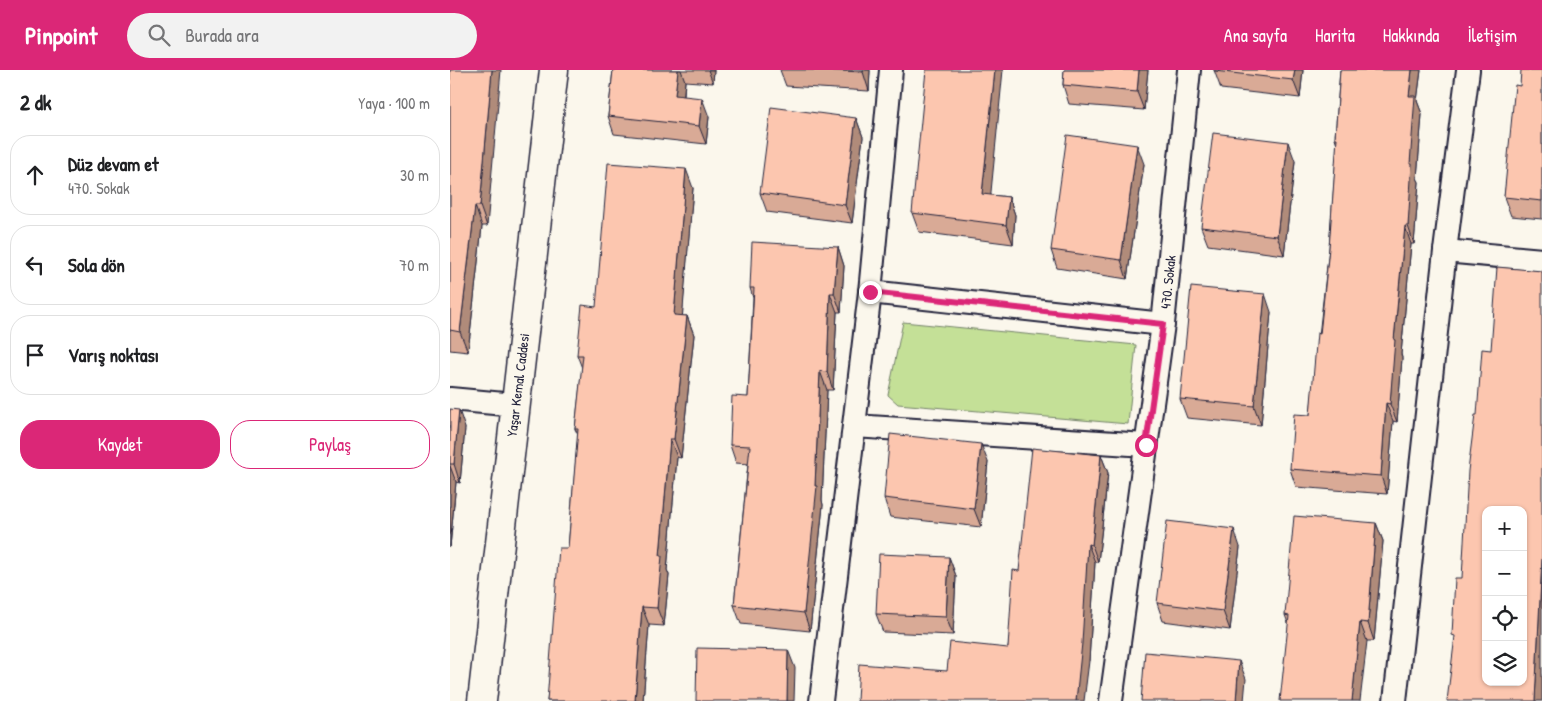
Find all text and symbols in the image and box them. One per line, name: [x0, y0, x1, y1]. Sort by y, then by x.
search box: [127, 13, 477, 58]
text: Pinpoint: [25, 19, 97, 51]
icon: search: [145, 21, 173, 49]
text: Burada ara: [185, 22, 259, 48]
text: Ana sayfa: [1224, 23, 1287, 48]
text: Harita: [1315, 23, 1355, 48]
text: Hakkında: [1383, 23, 1439, 48]
text: İletişim: [1467, 23, 1517, 48]
text: 2 dk: [20, 88, 52, 117]
text: Yaya · 100 m: [358, 92, 430, 114]
text: Düz devam et: [68, 151, 159, 177]
icon: ahead: [21, 161, 49, 189]
text: 30 m: [400, 164, 429, 186]
text: 470. Sokak: [68, 177, 130, 199]
icon: left: [21, 251, 49, 279]
text: Sola dön: [68, 252, 125, 278]
text: 70 m: [399, 254, 429, 276]
street label: 470. Sokak: [1155, 254, 1180, 310]
route end: [859, 281, 882, 304]
street label: Yaşar Kemal Caddesi: [502, 332, 533, 438]
icon: arrive: [21, 341, 49, 369]
text: Varış noktası: [68, 342, 159, 368]
button: Kaydet: [20, 420, 220, 469]
button: Paylaş: [230, 420, 430, 469]
route start: [1135, 434, 1158, 457]
map controls: [1482, 506, 1527, 686]
button: +: [1482, 506, 1527, 551]
button: −: [1482, 551, 1527, 596]
button: locate: [1482, 596, 1527, 641]
button: layers: [1482, 641, 1527, 686]

